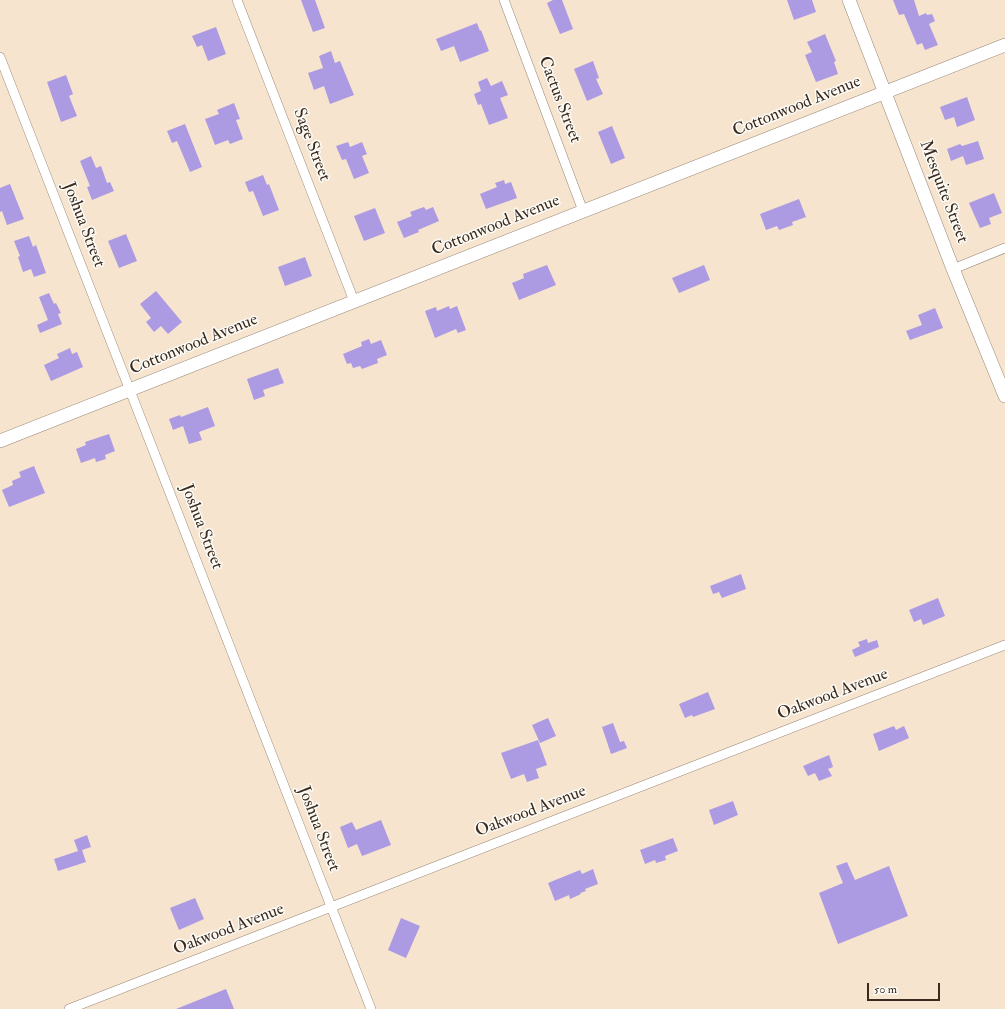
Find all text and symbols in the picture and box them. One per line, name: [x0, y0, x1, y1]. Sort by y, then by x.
street label: Cactus Street: [533, 54, 585, 146]
street label: Cottonwood Avenue: [730, 72, 864, 142]
street label: Sage Street: [288, 106, 334, 184]
street label: Mesquite Street: [914, 138, 972, 246]
street label: Joshua Street: [57, 179, 109, 271]
street label: Cottonwood Avenue: [429, 191, 563, 261]
street label: Cottonwood Avenue: [127, 310, 261, 380]
street label: Joshua Street: [175, 481, 227, 573]
street label: Oakwood Avenue: [775, 665, 891, 725]
street label: Oakwood Avenue: [473, 782, 589, 842]
street label: Joshua Street: [292, 783, 344, 875]
street label: Oakwood Avenue: [171, 900, 287, 960]
scale bar: [869, 975, 942, 1001]
text: 50 m: [874, 982, 897, 997]

